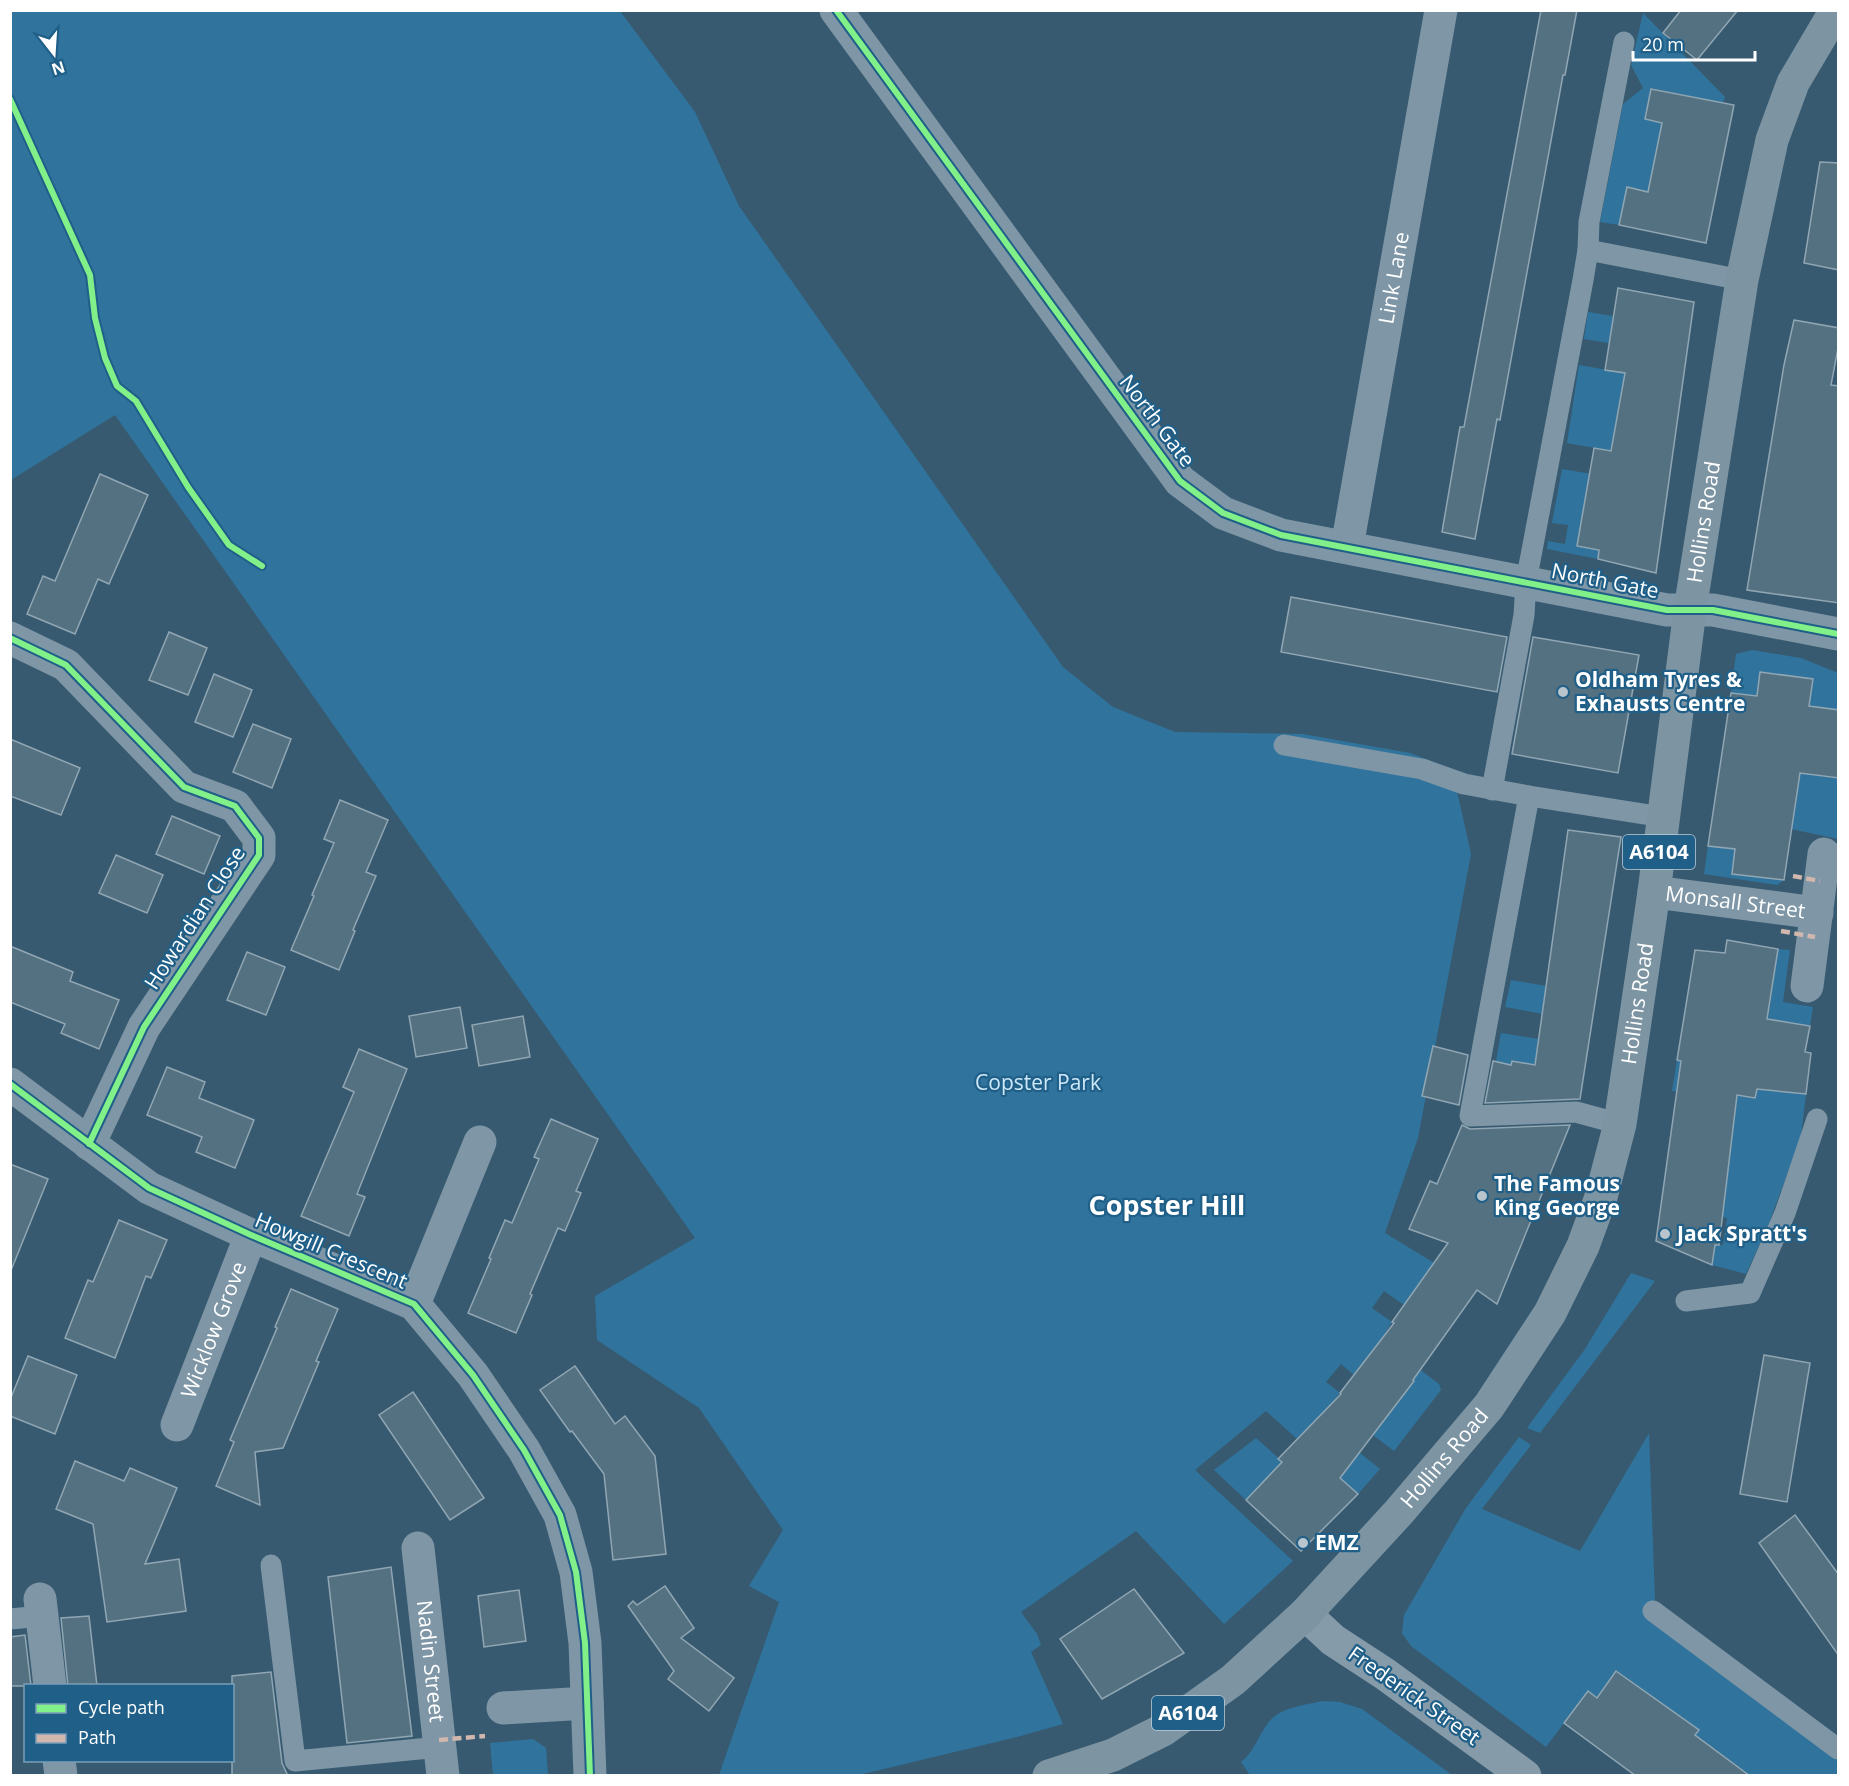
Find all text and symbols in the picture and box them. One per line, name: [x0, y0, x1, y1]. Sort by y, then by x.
north arrow: [24, 24, 84, 84]
scale bar: [1633, 24, 1754, 62]
text: 20 m: [1642, 32, 1684, 56]
text: N: [49, 56, 68, 81]
street label: Link Lane: [1371, 230, 1415, 326]
street label: North Gate: [1114, 368, 1202, 472]
street label: Hollins Road: [1679, 459, 1726, 585]
street label: North Gate: [1549, 556, 1661, 604]
place label: Oldham Tyres & Exhausts Centre: [1575, 665, 1745, 717]
marker: Oldham Tyres & Exhausts Centre: [1556, 685, 1570, 699]
road number: A6104: [1623, 835, 1695, 869]
street label: Howardian Close: [137, 840, 251, 995]
street label: Monsall Street: [1664, 879, 1807, 924]
street label: Hollins Road: [1614, 941, 1659, 1066]
park label: Copster Park: [975, 1068, 1101, 1096]
place label: The Famous King George: [1494, 1169, 1620, 1221]
district label: Copster Hill: [1089, 1186, 1245, 1223]
marker: The Famous King George: [1475, 1189, 1489, 1203]
street label: Howgill Crescent: [251, 1205, 412, 1295]
place label: Jack Spratt's: [1675, 1219, 1807, 1247]
marker: Jack Spratt's: [1658, 1227, 1672, 1241]
street label: Wicklow Grove: [174, 1257, 252, 1402]
street label: Hollins Road: [1393, 1402, 1494, 1514]
place label: EMZ: [1315, 1528, 1359, 1556]
marker: EMZ: [1296, 1536, 1310, 1550]
street label: Nadin Street: [411, 1599, 452, 1724]
street label: Frederick Street: [1343, 1639, 1486, 1751]
legend: [24, 1684, 234, 1762]
text: Cycle path: [78, 1695, 165, 1719]
road number: A6104: [1152, 1696, 1224, 1730]
text: Path: [78, 1725, 116, 1749]

